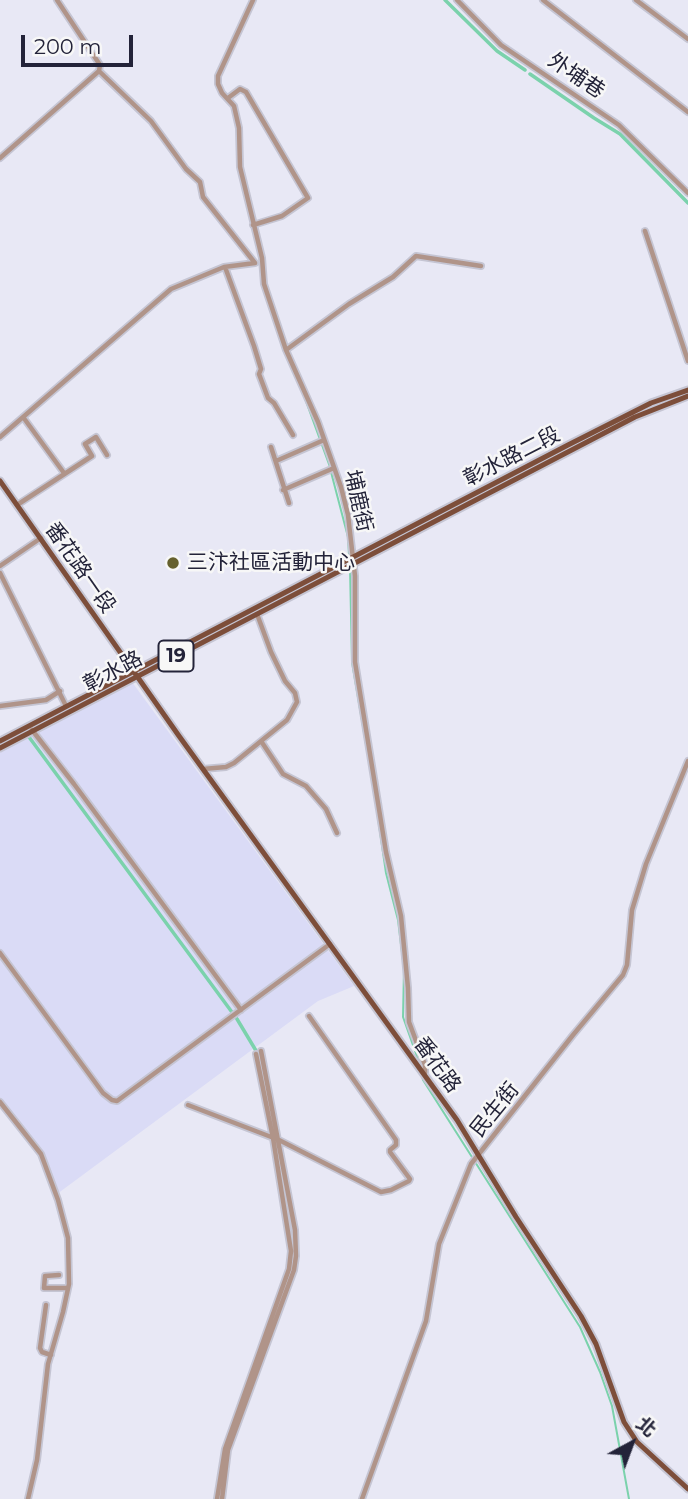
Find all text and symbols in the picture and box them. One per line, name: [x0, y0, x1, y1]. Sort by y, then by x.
scale bar: [24, 21, 136, 65]
text: 200 m: [34, 34, 101, 59]
street label: 外埔巷: [543, 48, 609, 104]
street label: 彰水路二段: [460, 422, 564, 492]
street label: 埔鹿街: [339, 467, 377, 535]
street label: 番花路一段: [40, 518, 120, 618]
place label: 三汴社區活動中心: [187, 550, 355, 576]
marker: 三汴社區活動中心: [165, 555, 181, 571]
road number: 19: [158, 640, 194, 671]
street label: 彰水路: [79, 646, 147, 698]
street label: 番花路: [408, 1032, 466, 1098]
street label: 民生街: [465, 1078, 525, 1142]
north arrow: [597, 1408, 667, 1478]
text: 北: [631, 1412, 661, 1442]

